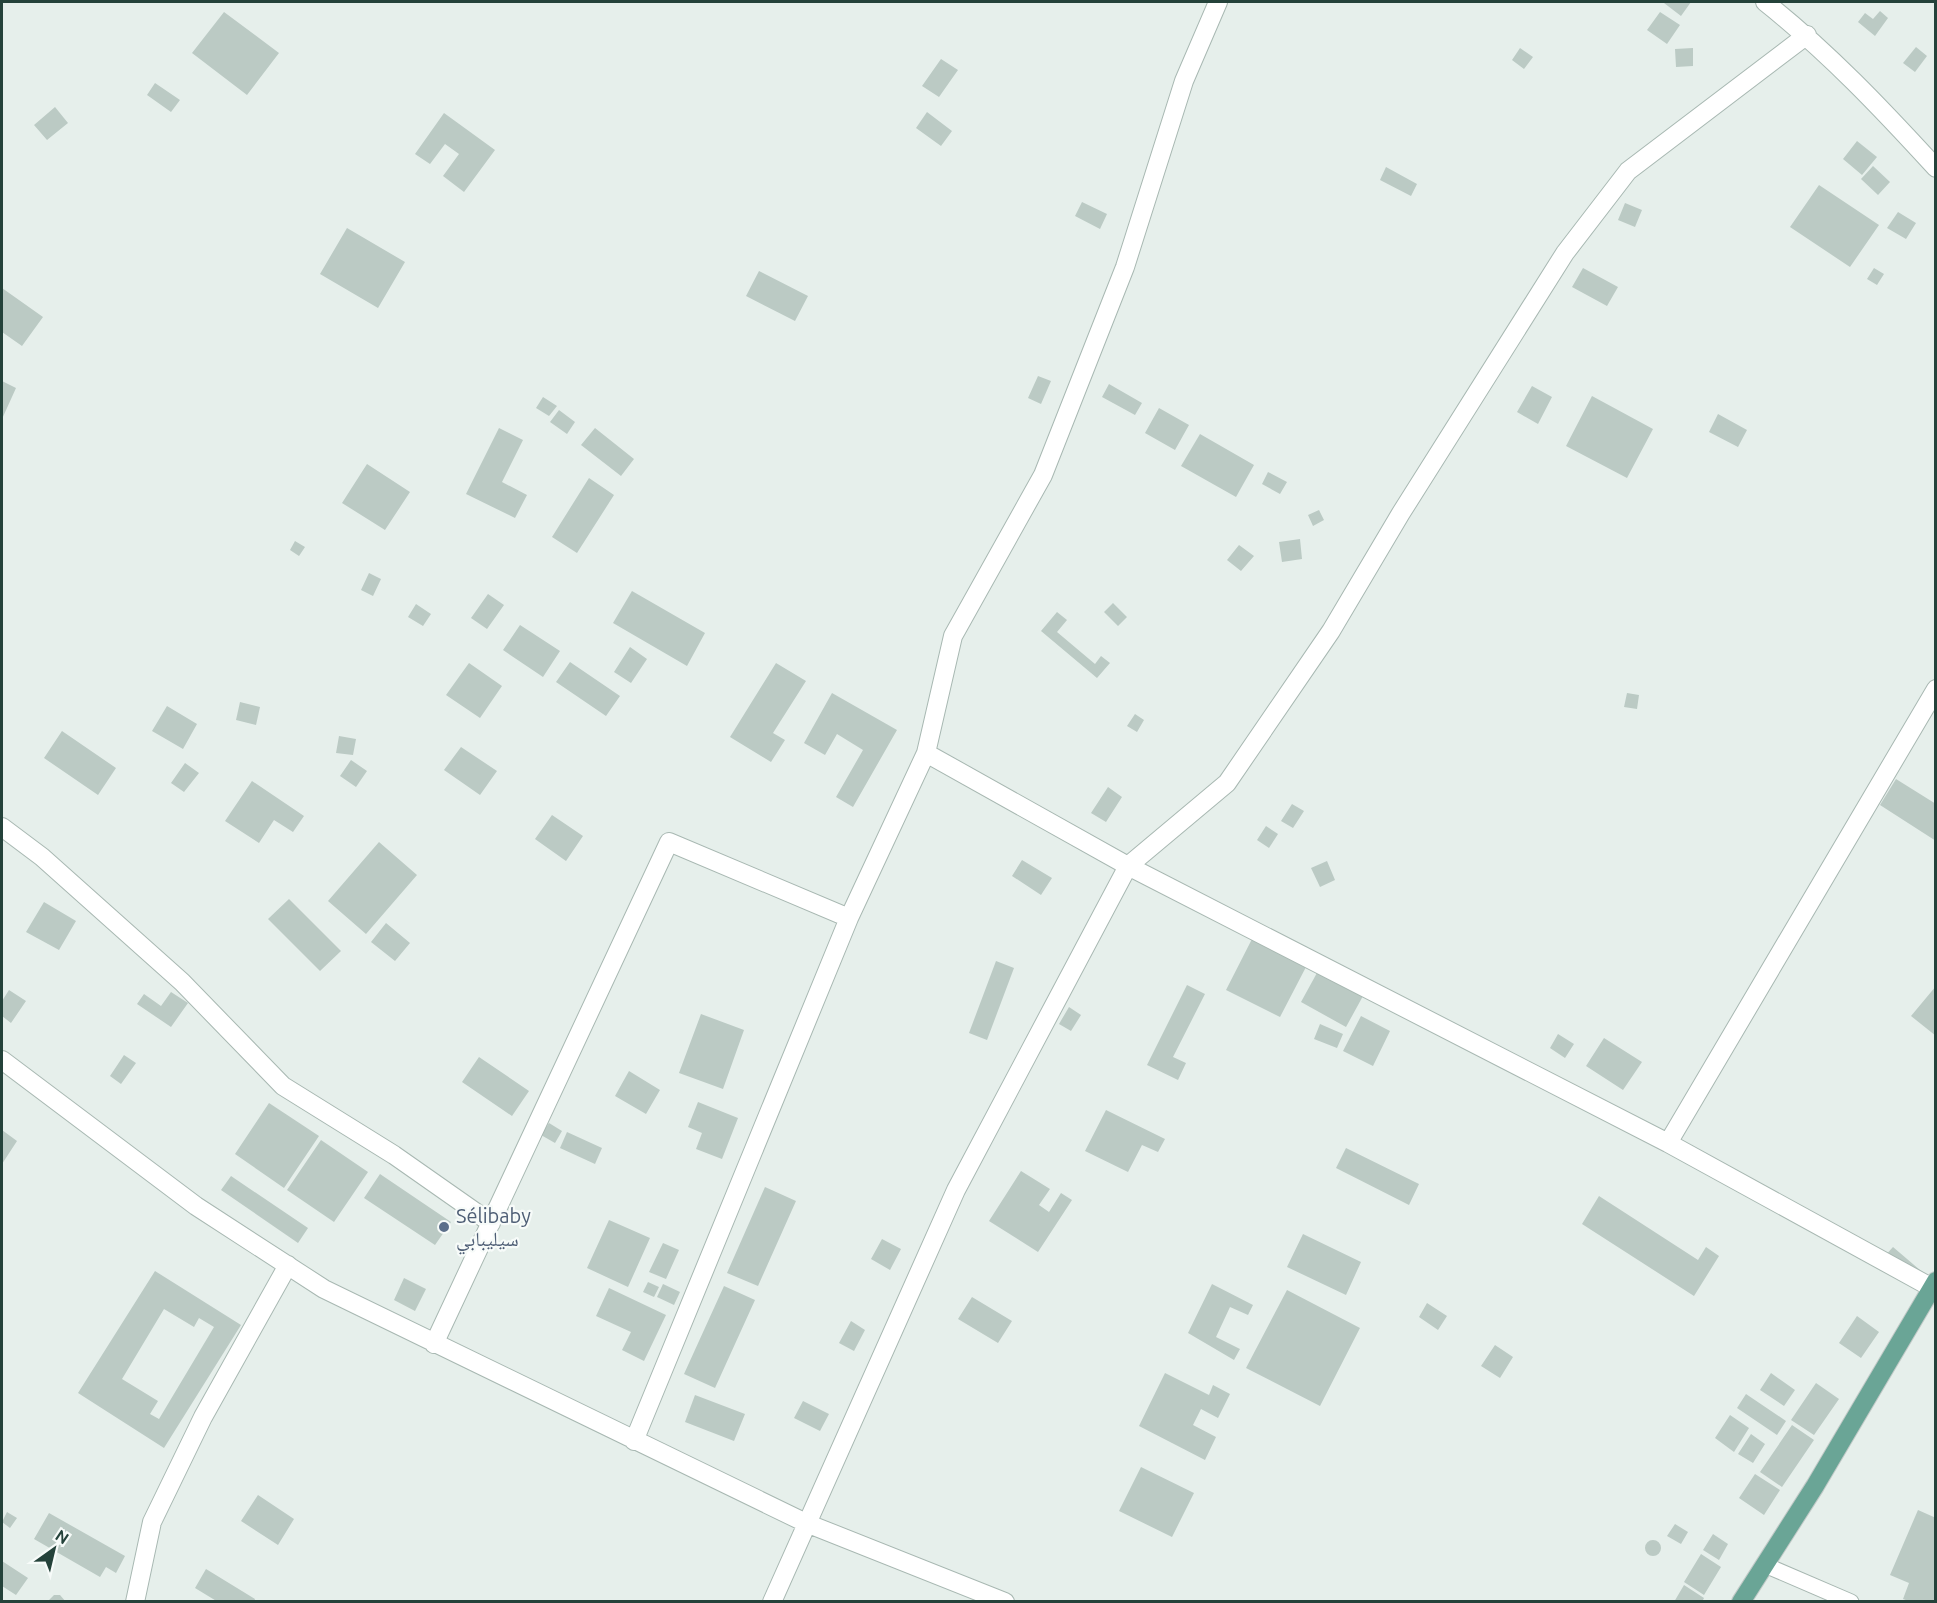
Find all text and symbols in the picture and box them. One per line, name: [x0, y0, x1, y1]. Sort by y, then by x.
place label: Sélibaby سيليبابي: [456, 1204, 531, 1255]
marker: Sélibaby سيليبابي: [437, 1220, 451, 1234]
north arrow: [24, 1519, 84, 1579]
text: N: [52, 1526, 72, 1547]

